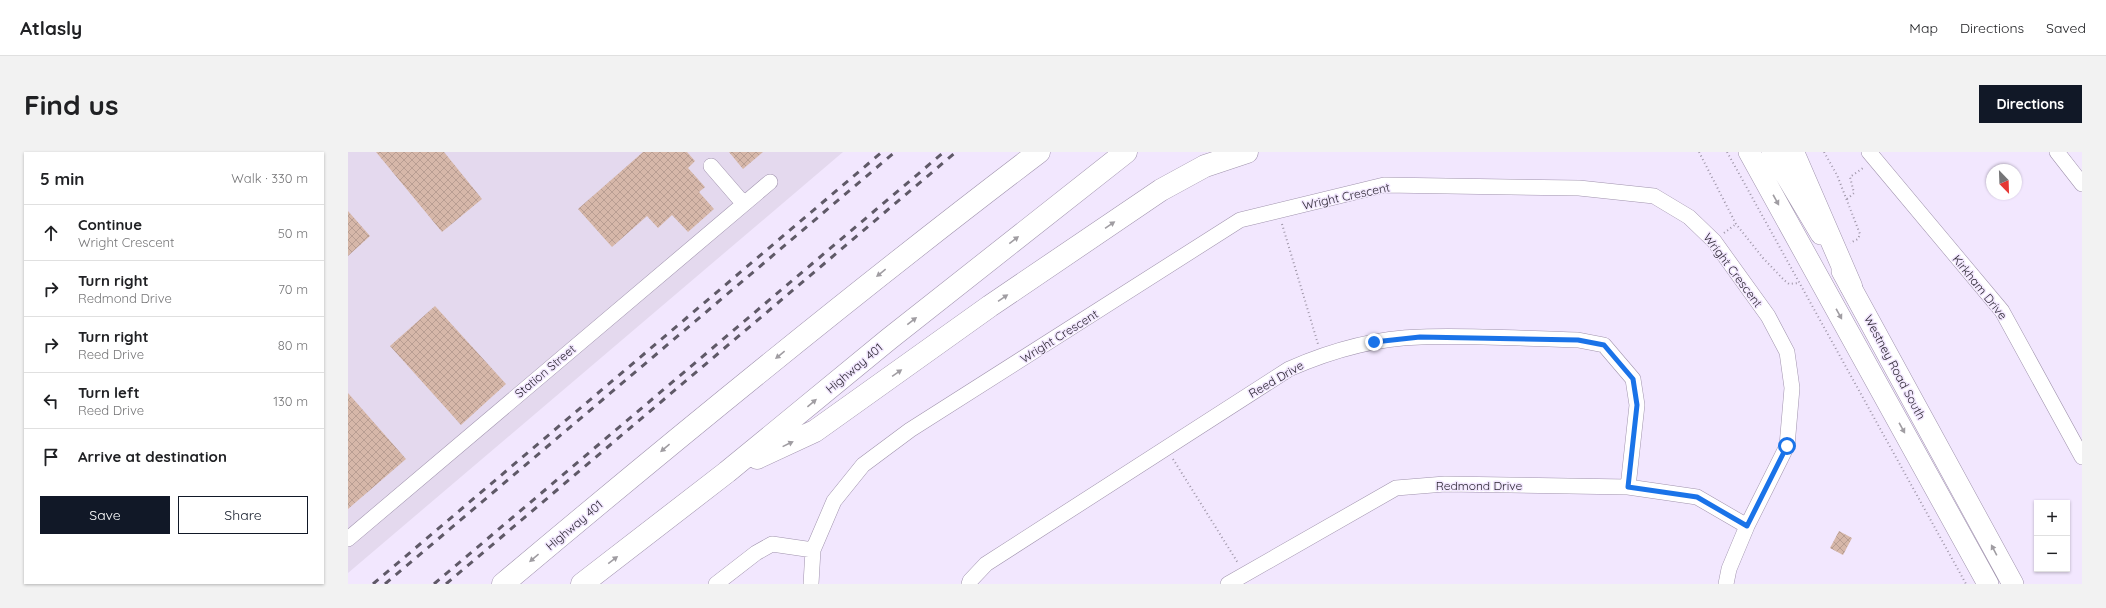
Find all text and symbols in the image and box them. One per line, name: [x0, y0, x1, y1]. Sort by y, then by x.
text: Atlasly: [20, 16, 82, 40]
text: Map: [1909, 19, 1938, 37]
text: Directions: [1960, 19, 2024, 37]
text: Saved: [2046, 19, 2086, 37]
button: Directions: [1979, 85, 2082, 123]
text: Find us: [24, 87, 118, 122]
north arrow: [1986, 164, 2022, 200]
text: 5 min: [40, 168, 84, 189]
text: Walk · 330 m: [231, 170, 308, 186]
street label: Wright Crescent: [1301, 179, 1391, 213]
one-way arrow: [1773, 194, 1780, 206]
text: Continue: [78, 215, 142, 234]
one-way arrow: [1104, 221, 1116, 228]
icon: ahead: [40, 222, 62, 244]
text: 50 m: [278, 225, 308, 241]
street label: Wright Crescent: [1700, 230, 1766, 310]
text: Wright Crescent: [78, 234, 174, 250]
one-way arrow: [1009, 236, 1020, 245]
street label: Kirkham Drive: [1949, 252, 2011, 323]
one-way arrow: [876, 269, 887, 278]
text: Turn right: [78, 271, 149, 290]
icon: right: [40, 278, 62, 300]
text: 70 m: [278, 281, 308, 297]
text: Redmond Drive: [78, 290, 172, 306]
one-way arrow: [997, 294, 1008, 301]
street label: Wright Crescent: [1017, 306, 1101, 366]
one-way arrow: [1836, 308, 1842, 320]
street label: Westney Road South: [1861, 312, 1929, 422]
one-way arrow: [907, 316, 918, 325]
text: Turn right: [78, 327, 149, 346]
route end: [1365, 333, 1383, 351]
icon: right: [40, 334, 62, 356]
text: 80 m: [278, 337, 308, 353]
street label: Highway 401: [822, 340, 886, 396]
street label: Station Street: [511, 341, 579, 401]
text: Reed Drive: [78, 346, 144, 362]
one-way arrow: [774, 350, 785, 359]
street label: Reed Drive: [1246, 357, 1306, 401]
one-way arrow: [891, 369, 902, 377]
text: Turn left: [78, 383, 140, 402]
icon: left: [40, 390, 62, 412]
text: 130 m: [273, 393, 308, 409]
one-way arrow: [806, 399, 817, 407]
text: Reed Drive: [78, 402, 144, 418]
one-way arrow: [1898, 422, 1905, 434]
route start: [1778, 437, 1796, 455]
one-way arrow: [782, 441, 794, 447]
one-way arrow: [660, 443, 671, 452]
icon: arrive: [40, 446, 62, 468]
text: Arrive at destination: [78, 447, 227, 466]
street label: Redmond Drive: [1436, 478, 1523, 493]
button: Save: [40, 496, 170, 534]
button: Share: [178, 496, 308, 534]
street label: Highway 401: [542, 497, 606, 553]
map controls: [2034, 500, 2070, 572]
button: +: [2034, 500, 2070, 536]
button: −: [2034, 536, 2070, 572]
one-way arrow: [1991, 544, 1997, 556]
one-way arrow: [528, 554, 539, 563]
one-way arrow: [607, 556, 618, 565]

